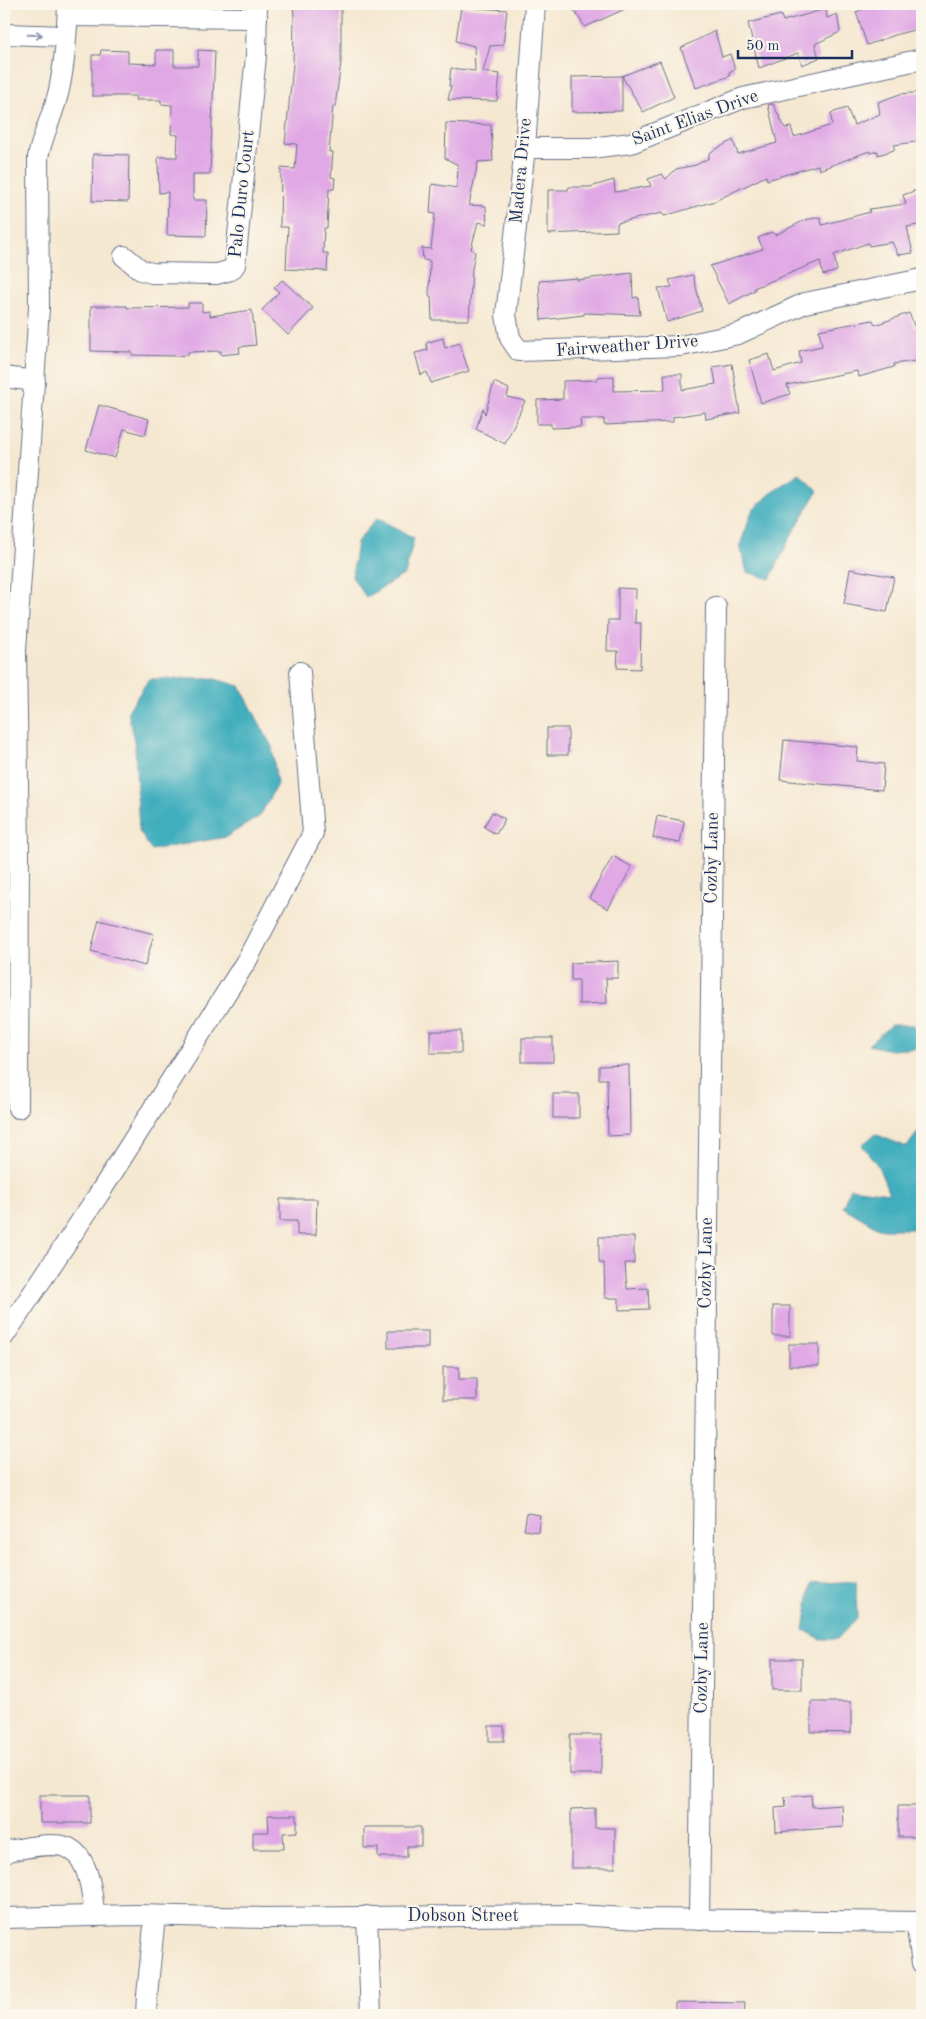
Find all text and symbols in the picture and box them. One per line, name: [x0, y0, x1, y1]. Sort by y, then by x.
scale bar: [738, 28, 852, 60]
one-way arrow: [26, 30, 43, 40]
text: 50 m: [746, 39, 780, 54]
street label: Saint Elias Drive: [629, 87, 761, 149]
street label: Madera Drive: [507, 117, 535, 225]
street label: Palo Duro Court: [226, 129, 258, 259]
street label: Fairweather Drive: [555, 332, 699, 360]
street label: Cozby Lane: [702, 812, 722, 904]
street label: Cozby Lane: [696, 1217, 716, 1309]
street label: Cozby Lane: [692, 1622, 712, 1714]
street label: Dobson Street: [407, 1907, 519, 1925]

